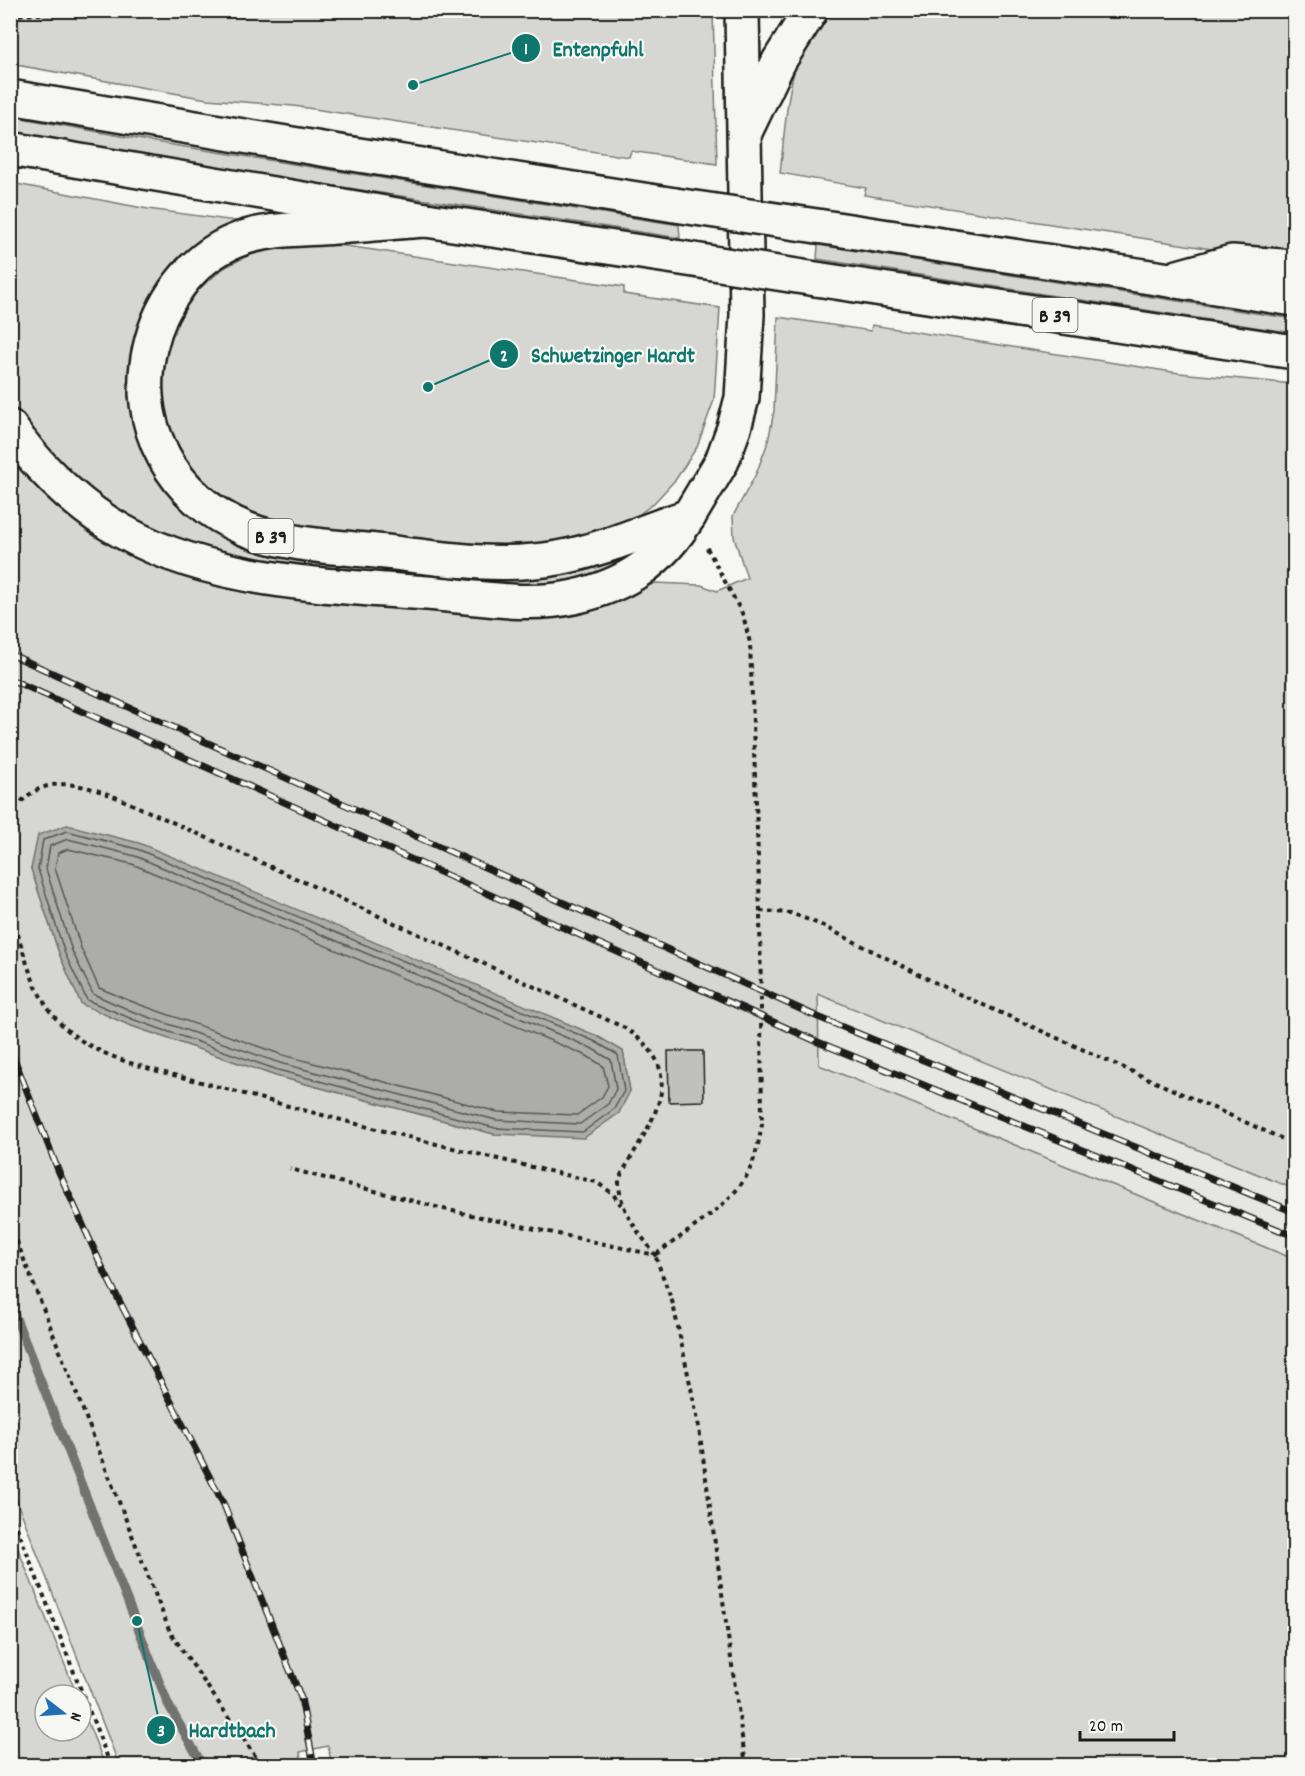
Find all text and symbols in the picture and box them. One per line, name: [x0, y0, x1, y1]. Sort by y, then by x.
callout: Entenpfuhl: [511, 28, 656, 68]
text: Entenpfuhl: [553, 36, 644, 67]
text: 1: [524, 38, 528, 63]
road number: B 39: [1032, 298, 1078, 332]
callout: Schwetzinger Hardt: [489, 334, 707, 374]
text: Schwetzinger Hardt: [531, 342, 696, 373]
text: 2: [500, 345, 508, 370]
road number: B 39: [248, 519, 294, 553]
north arrow: [33, 1683, 93, 1743]
scale bar: [1080, 1704, 1174, 1742]
text: N: [63, 1710, 87, 1724]
callout: Hardtbach: [146, 1710, 287, 1750]
text: 20 m: [1089, 1715, 1123, 1740]
text: Hardtbach: [189, 1717, 275, 1748]
text: 3: [157, 1720, 165, 1745]

